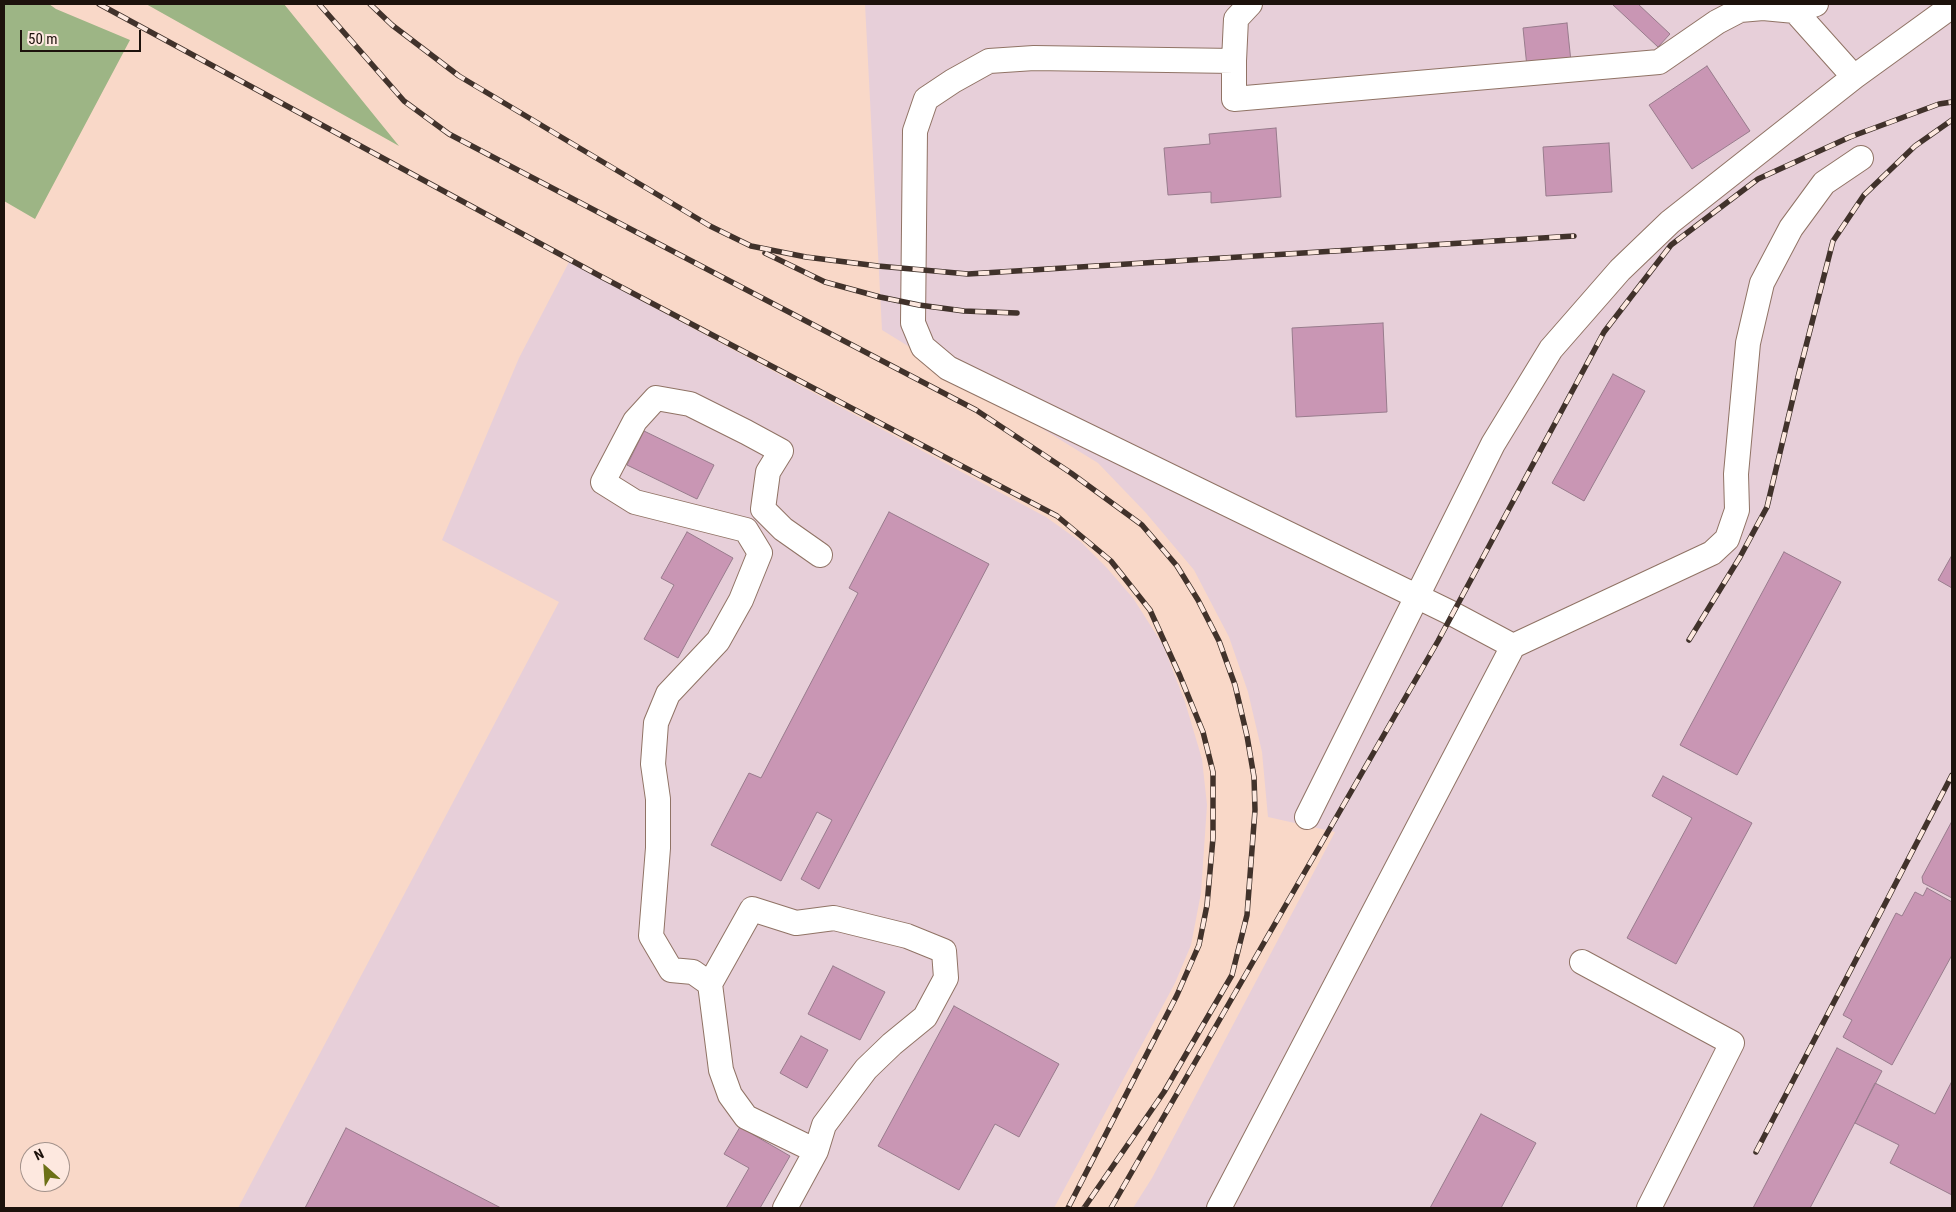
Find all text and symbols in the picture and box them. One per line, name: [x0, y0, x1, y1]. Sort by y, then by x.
scale bar: [22, 20, 144, 52]
text: 50 m: [28, 30, 58, 48]
north arrow: [20, 1142, 70, 1192]
text: N: [31, 1145, 46, 1163]

